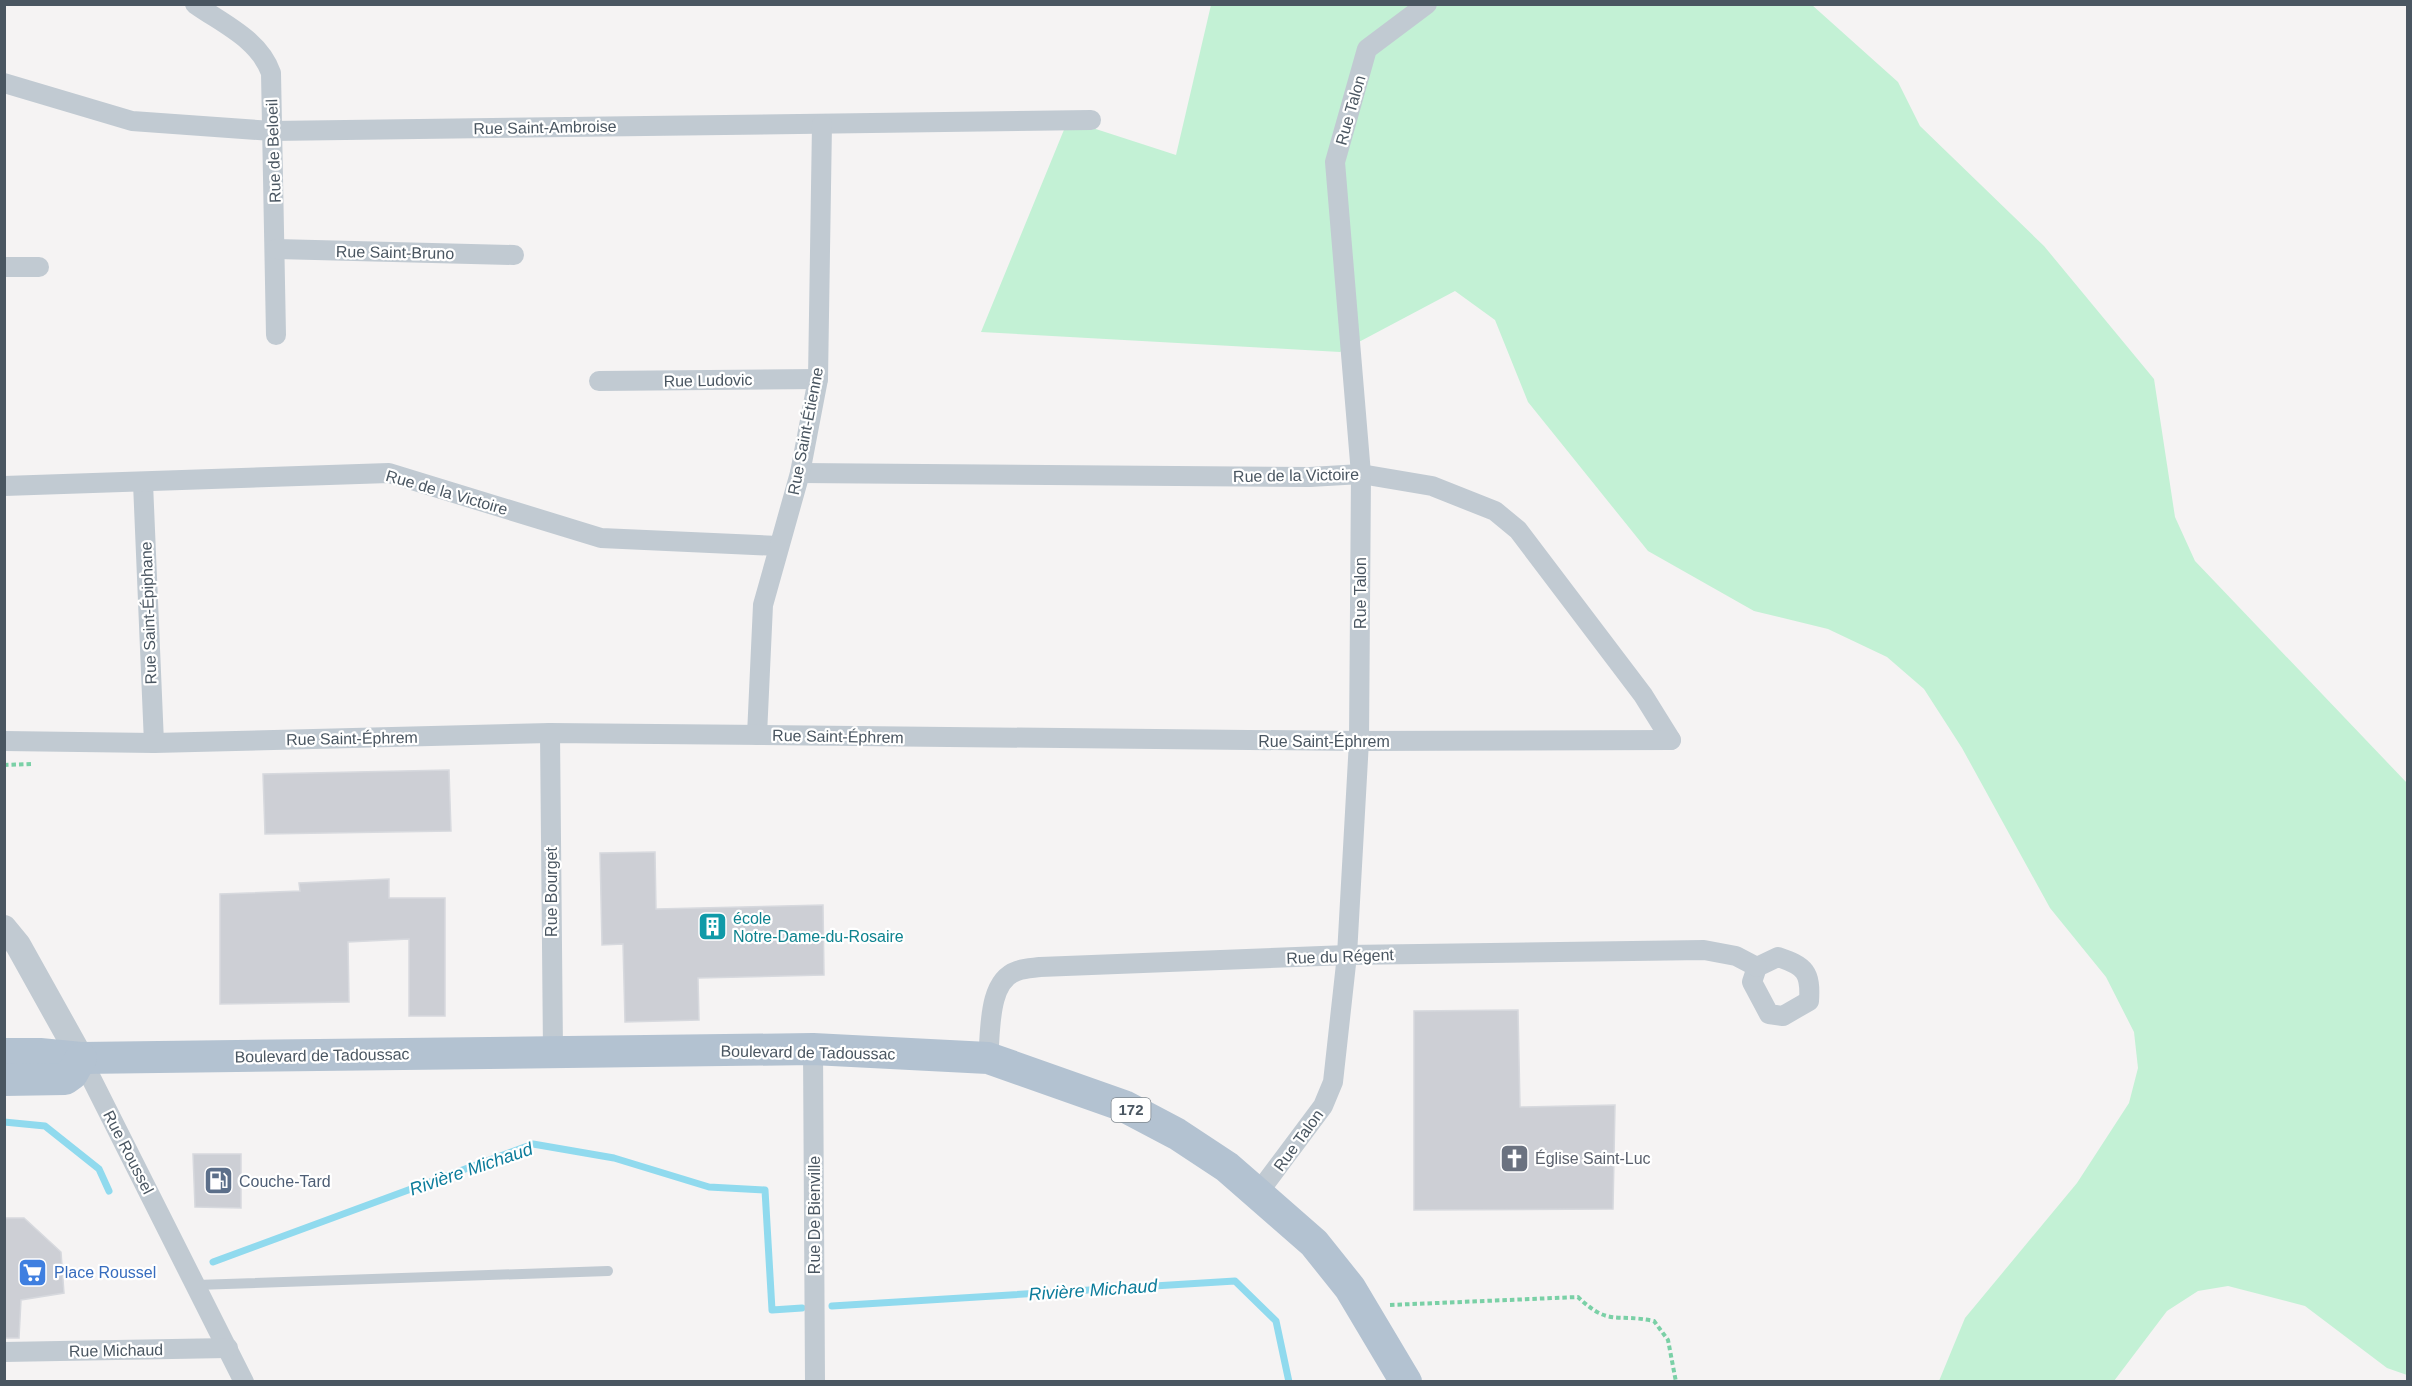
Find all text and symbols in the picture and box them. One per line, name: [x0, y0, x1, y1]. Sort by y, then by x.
street label: Rue Talon: [1332, 73, 1369, 147]
street label: Rue de Beloeil: [263, 99, 284, 203]
street label: Rue Saint-Ambroise: [473, 118, 617, 137]
street label: Rue Saint-Bruno: [336, 243, 454, 262]
street label: Rue Saint-Étienne: [784, 365, 826, 496]
street label: Rue Ludovic: [663, 371, 753, 390]
street label: Rue de la Victoire: [1233, 466, 1359, 485]
street label: Rue de la Victoire: [384, 467, 510, 518]
street label: Rue Saint-Épiphane: [137, 541, 159, 685]
street label: Rue Talon: [1352, 557, 1369, 629]
street label: Rue Saint-Éphrem: [772, 726, 904, 746]
street label: Rue Saint-Éphrem: [286, 728, 418, 748]
street label: Rue Saint-Éphrem: [1258, 732, 1390, 750]
street label: Rue Bourget: [543, 847, 560, 937]
place label: école Notre-Dame-du-Rosaire: [733, 910, 904, 945]
building icon: école Notre-Dame-du-Rosaire: [696, 911, 728, 943]
street label: Rue du Régent: [1286, 946, 1395, 967]
street label: Boulevard de Tadoussac: [720, 1042, 896, 1063]
street label: Boulevard de Tadoussac: [234, 1045, 410, 1066]
road number: 172: [1112, 1098, 1150, 1122]
street label: Rue Talon: [1270, 1106, 1326, 1174]
street label: Rue Roussel: [100, 1108, 157, 1197]
water label: Rivière Michaud: [407, 1138, 536, 1199]
church icon: Église Saint-Luc: [1498, 1142, 1530, 1174]
place label: Église Saint-Luc: [1535, 1149, 1651, 1167]
street label: Rue De Bienville: [806, 1156, 823, 1274]
fuel station icon: Couche-Tard: [202, 1165, 234, 1197]
place label: Couche-Tard: [239, 1173, 331, 1190]
supermarket icon: Place Roussel: [17, 1256, 49, 1288]
place label: Place Roussel: [54, 1264, 156, 1281]
water label: Rivière Michaud: [1028, 1275, 1159, 1304]
street label: Rue Michaud: [69, 1341, 163, 1360]

